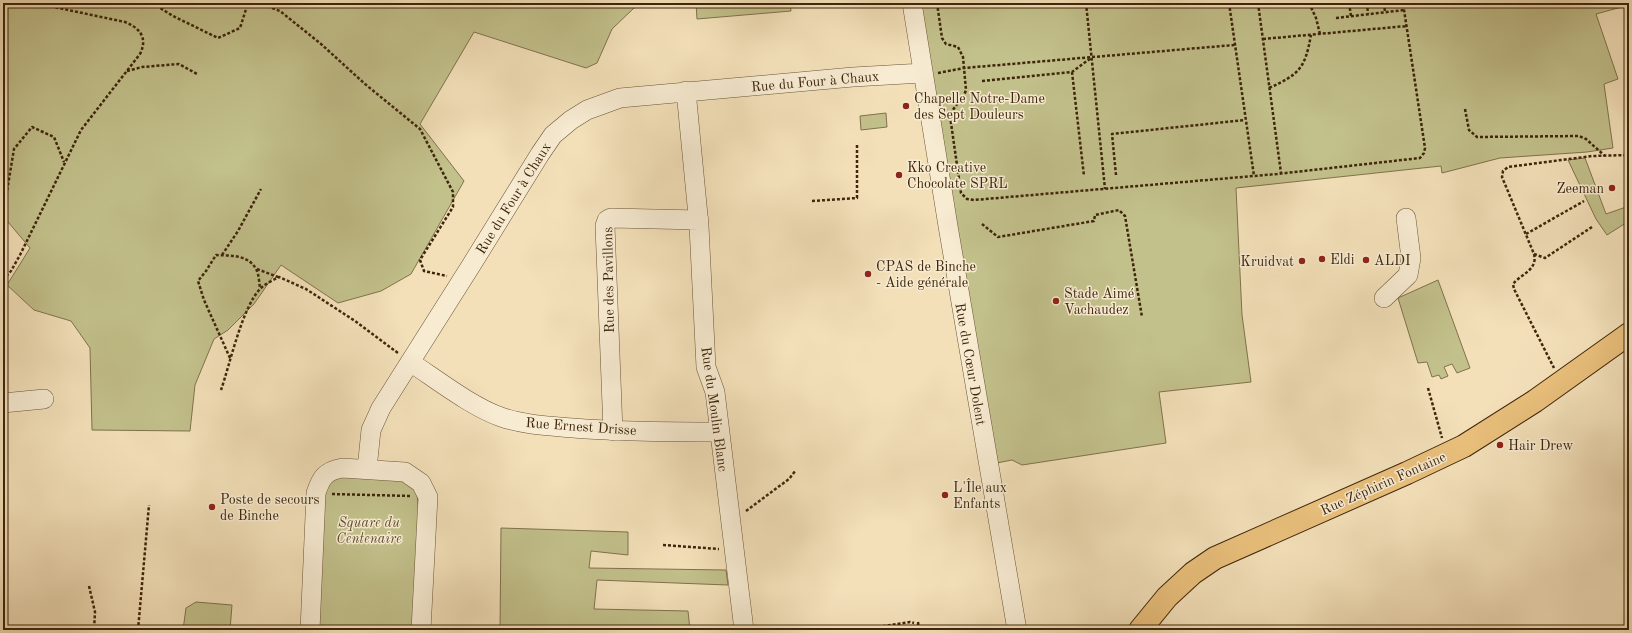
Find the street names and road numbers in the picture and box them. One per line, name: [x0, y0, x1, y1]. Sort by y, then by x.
street label: Rue du Four à Chaux: [750, 69, 880, 95]
street label: Rue du Four à Chaux: [474, 140, 554, 257]
street label: Rue des Pavillons: [601, 227, 617, 333]
street label: Rue du Cœur Dolent: [952, 302, 988, 427]
street label: Rue du Moulin Blanc: [698, 346, 730, 472]
street label: Rue Ernest Drisse: [525, 416, 637, 438]
street label: Rue Zéphirin Fontaine: [1319, 450, 1448, 518]

